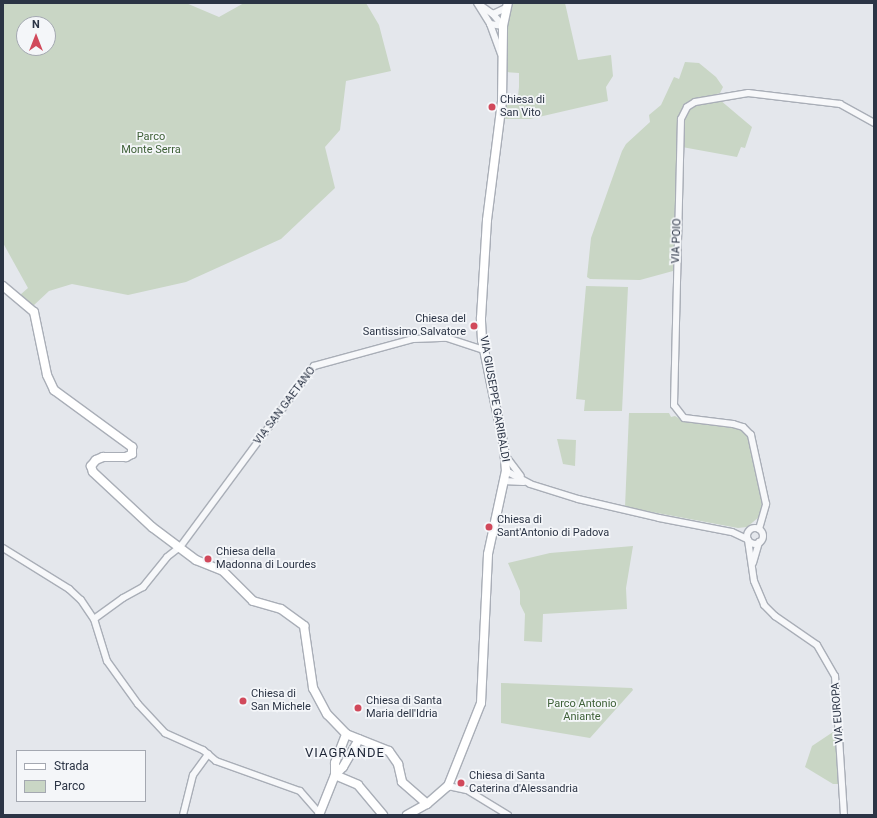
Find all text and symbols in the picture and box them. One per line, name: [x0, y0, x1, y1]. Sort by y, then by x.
north arrow: [16, 16, 56, 56]
text: N: [32, 18, 40, 31]
place label: Chiesa di San Vito: [500, 94, 545, 120]
marker: Chiesa di San Vito: [487, 102, 497, 112]
park label: Parco Monte Serra: [121, 131, 181, 157]
street label: VIA POIO: [670, 218, 684, 264]
place label: Chiesa del Santissimo Salvatore: [363, 313, 466, 339]
marker: Chiesa del Santissimo Salvatore: [469, 321, 479, 331]
street label: VIA GIUSEPPE GARIBALDI: [476, 335, 512, 463]
street label: VIA SAN GAETANO: [251, 364, 319, 448]
place label: Chiesa di Sant'Antonio di Padova: [497, 514, 609, 540]
marker: Chiesa di Sant'Antonio di Padova: [484, 522, 494, 532]
place label: Chiesa della Madonna di Lourdes: [216, 546, 316, 572]
marker: Chiesa della Madonna di Lourdes: [203, 554, 213, 564]
street label: VIA EUROPA: [829, 682, 847, 744]
place label: Chiesa di San Michele: [251, 688, 311, 714]
place label: Chiesa di Santa Maria dell'Idria: [366, 695, 442, 721]
marker: Chiesa di San Michele: [238, 696, 248, 706]
park label: Parco Antonio Aniante: [547, 698, 617, 724]
marker: Chiesa di Santa Maria dell'Idria: [353, 703, 363, 713]
district label: VIAGRANDE: [305, 745, 385, 761]
legend: [16, 750, 146, 802]
text: Strada: [54, 759, 89, 773]
place label: Chiesa di Santa Caterina d'Alessandria: [469, 770, 578, 796]
marker: Chiesa di Santa Caterina d'Alessandria: [456, 778, 466, 788]
text: Parco: [54, 779, 85, 793]

